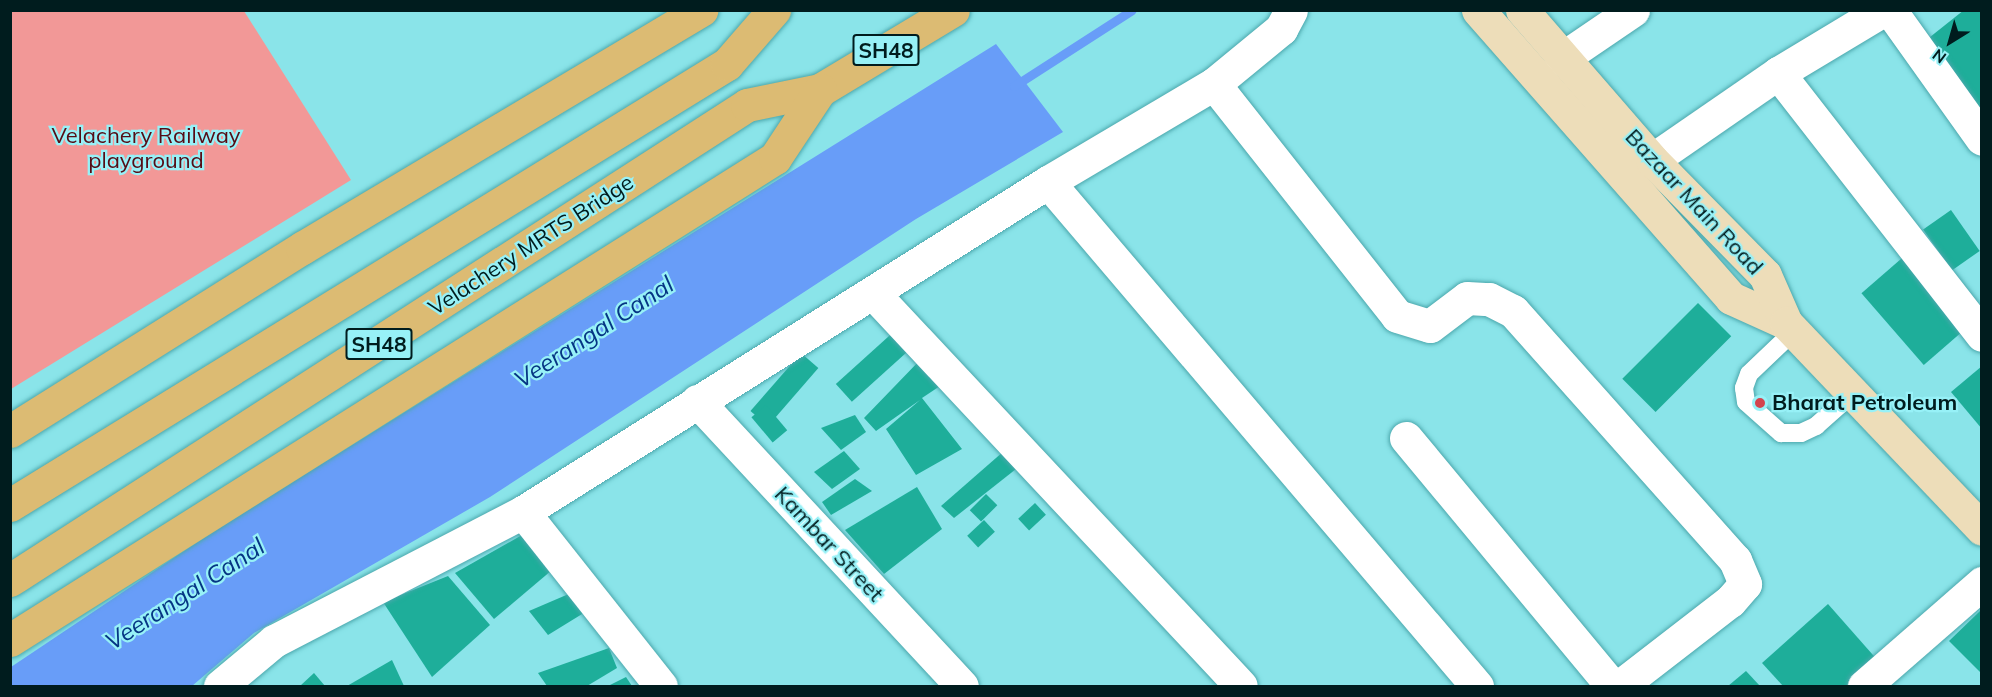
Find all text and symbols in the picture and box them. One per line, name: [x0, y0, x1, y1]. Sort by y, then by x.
north arrow: [1920, 12, 1980, 72]
road number: SH48: [852, 32, 920, 68]
text: N: [1928, 45, 1950, 68]
park label: Velachery Railway playground: [52, 122, 240, 174]
street label: Bazaar Main Road: [1620, 124, 1768, 280]
street label: Velachery MRTS Bridge: [424, 169, 638, 321]
water label: Veerangal Canal: [509, 270, 679, 394]
road number: SH48: [344, 326, 413, 362]
place label: Bharat Petroleum: [1772, 390, 1957, 416]
marker: Bharat Petroleum: [1753, 396, 1767, 410]
street label: Kambar Street: [769, 481, 889, 607]
water label: Veerangal Canal: [100, 532, 270, 656]

